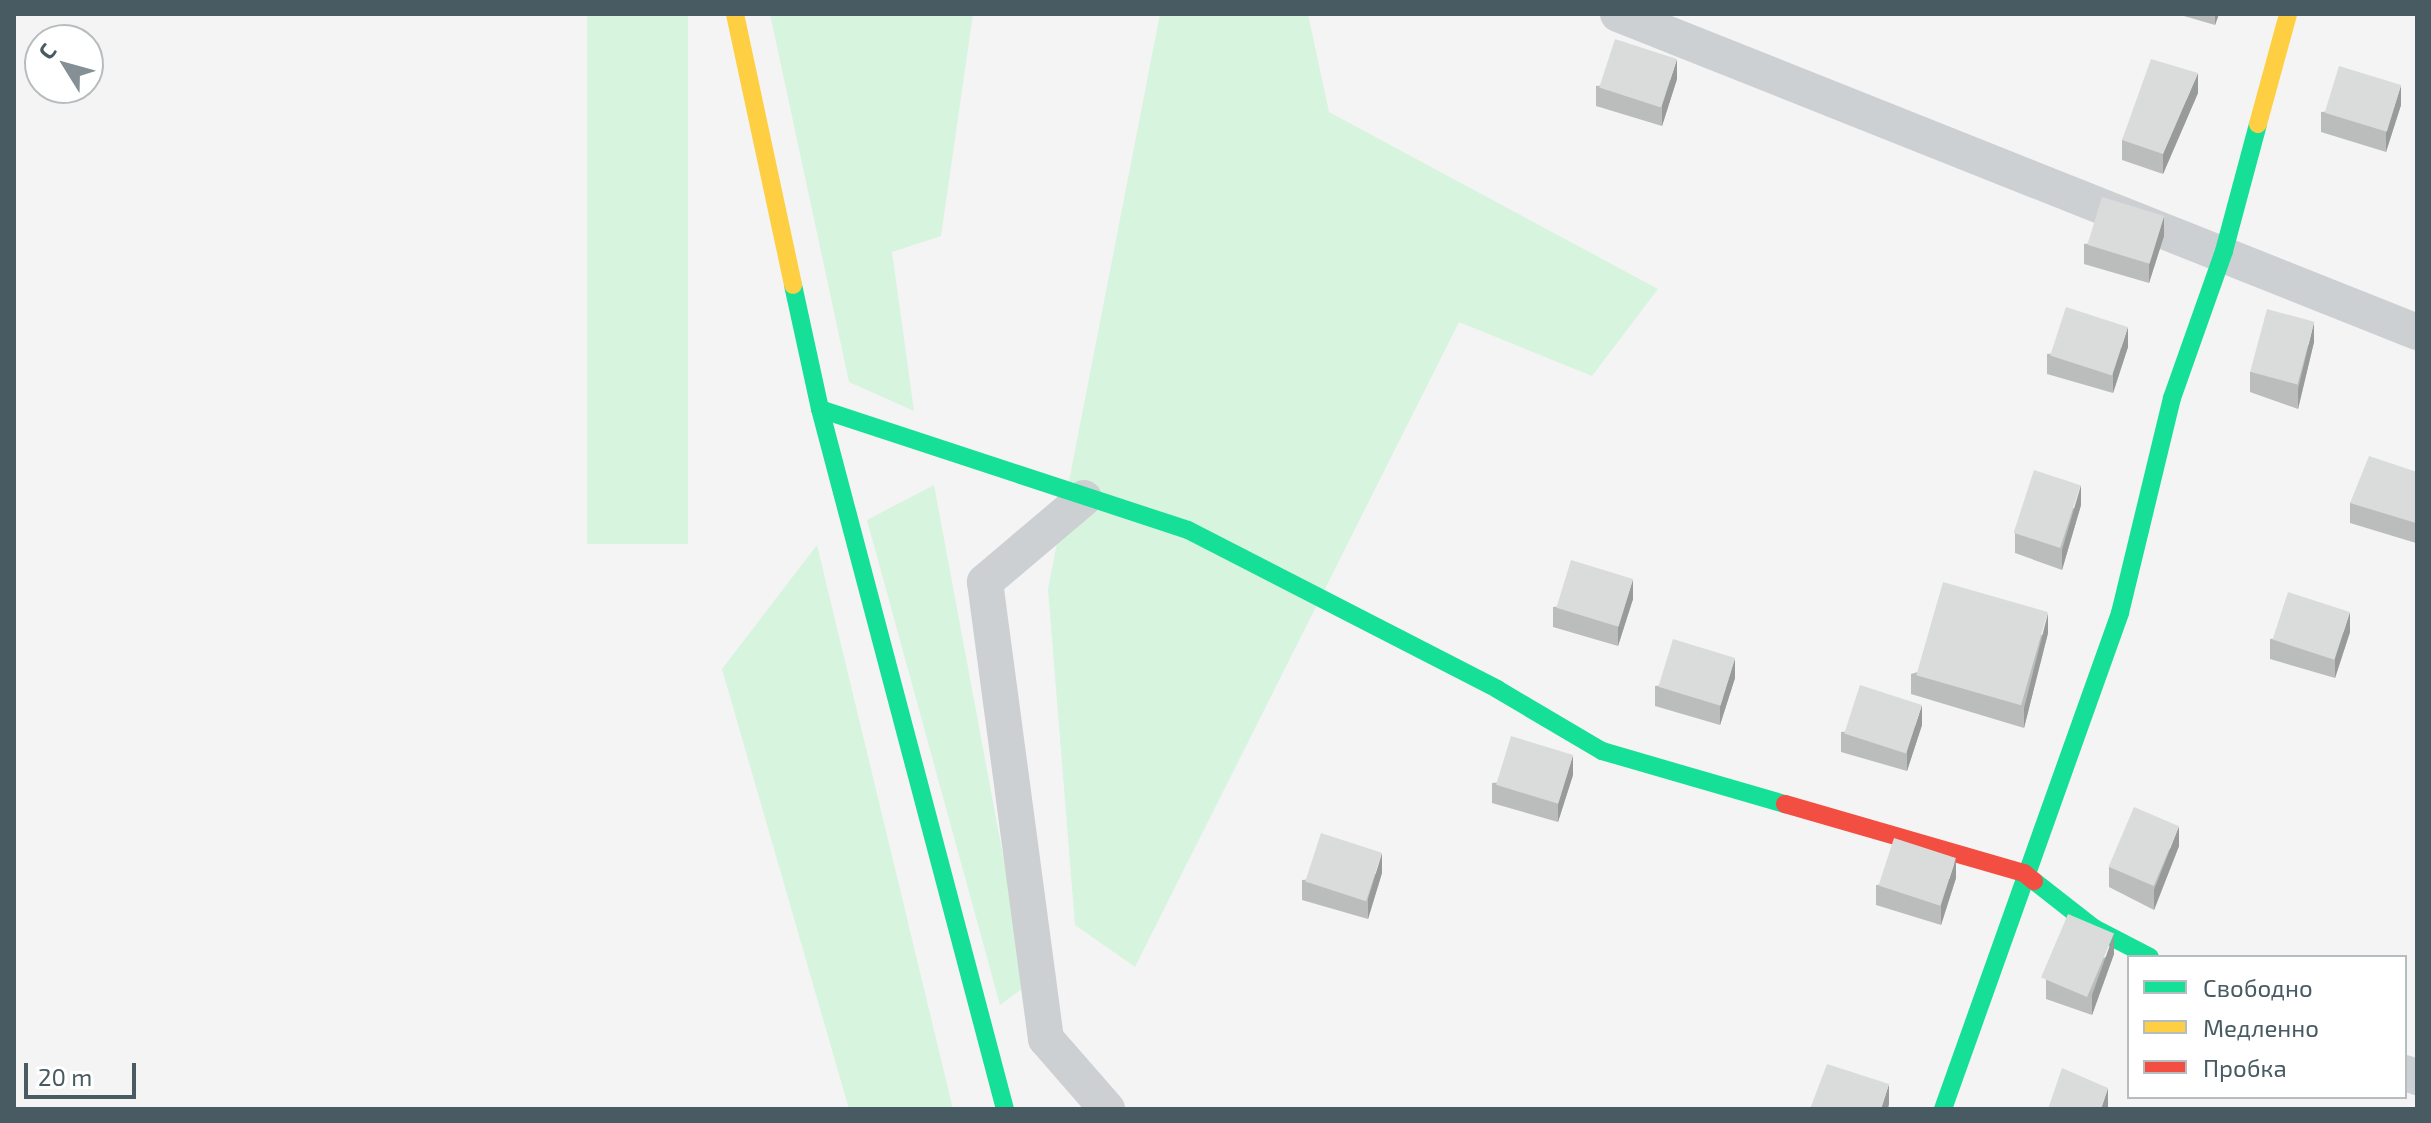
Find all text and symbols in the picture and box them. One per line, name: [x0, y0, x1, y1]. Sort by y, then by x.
north arrow: [24, 24, 104, 104]
text: С: [32, 38, 61, 64]
legend: [2127, 955, 2407, 1099]
text: Свободно: [2203, 973, 2313, 1002]
text: Медленно: [2203, 1013, 2319, 1042]
scale bar: [28, 1047, 140, 1097]
text: Пробка: [2203, 1053, 2287, 1082]
text: 20 m: [38, 1062, 92, 1091]

